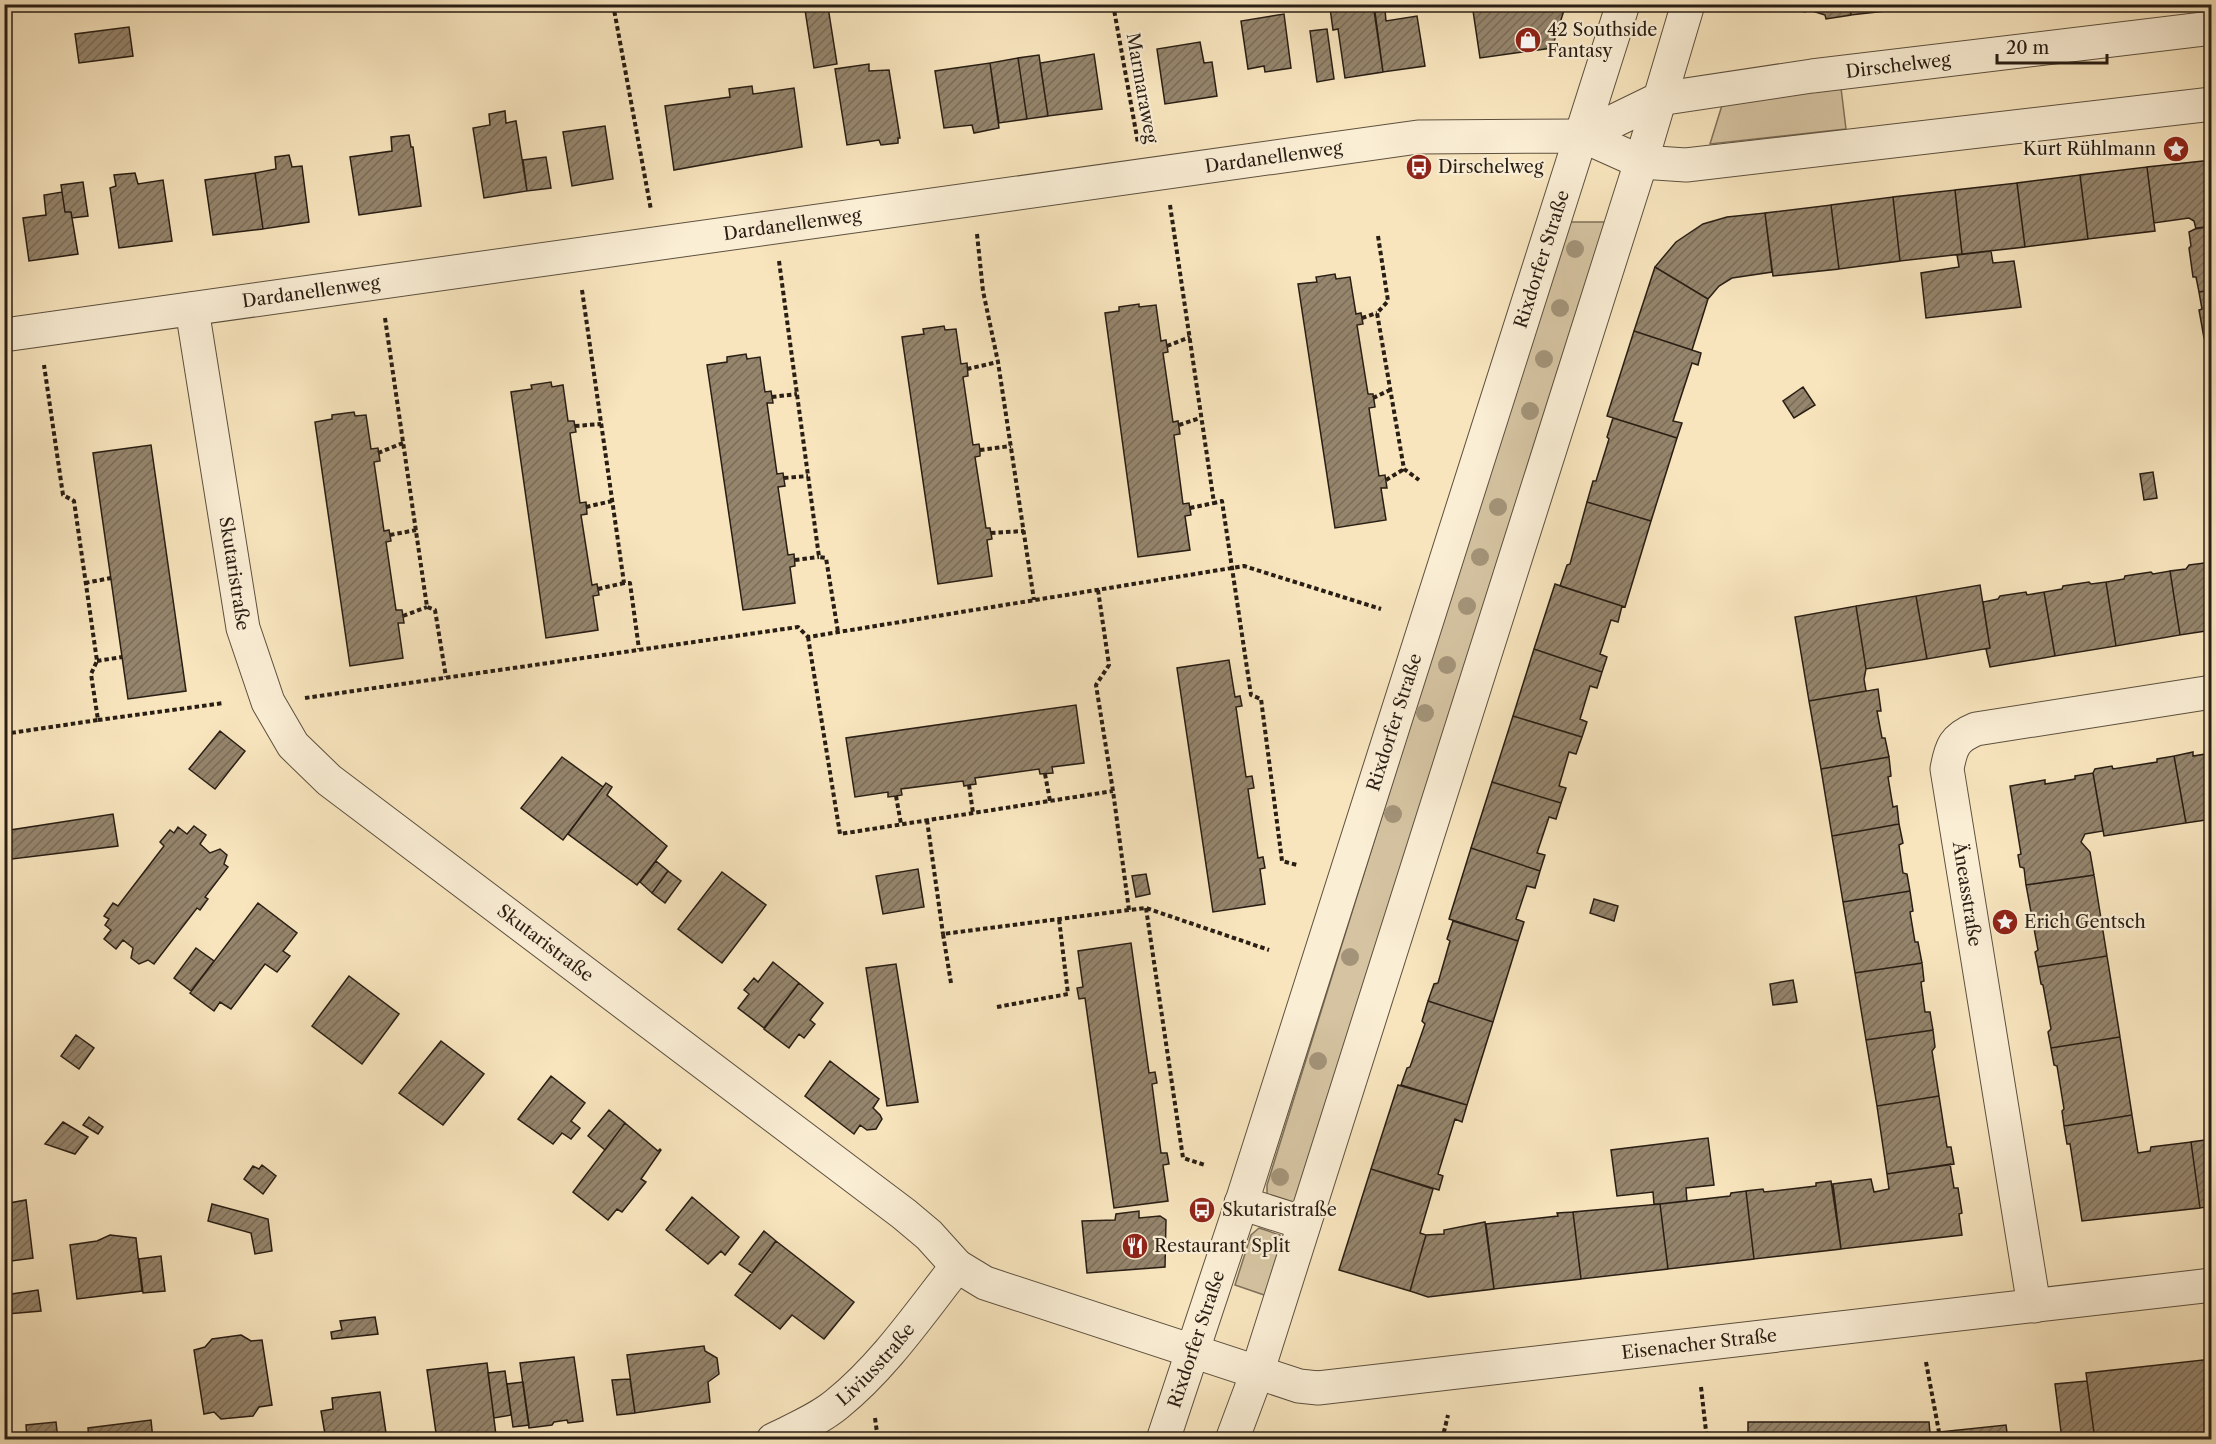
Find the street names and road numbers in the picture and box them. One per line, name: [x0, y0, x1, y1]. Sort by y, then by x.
street label: Marmaraweg: [1121, 31, 1163, 145]
street label: Dirschelweg: [1844, 48, 1952, 83]
street label: Dardanellenweg: [1203, 137, 1344, 178]
street label: Rixdorfer Straße: [1510, 188, 1574, 331]
street label: Dardanellenweg: [722, 204, 863, 245]
street label: Dardanellenweg: [241, 271, 382, 313]
street label: Skutaristraße: [214, 515, 254, 632]
street label: Rixdorfer Straße: [1362, 651, 1427, 794]
street label: Äneasstraße: [1948, 839, 1987, 948]
street label: Skutaristraße: [493, 900, 598, 987]
street label: Rixdorfer Straße: [1163, 1268, 1229, 1411]
street label: Liviusstraße: [832, 1319, 920, 1411]
street label: Eisenacher Straße: [1620, 1324, 1778, 1364]

